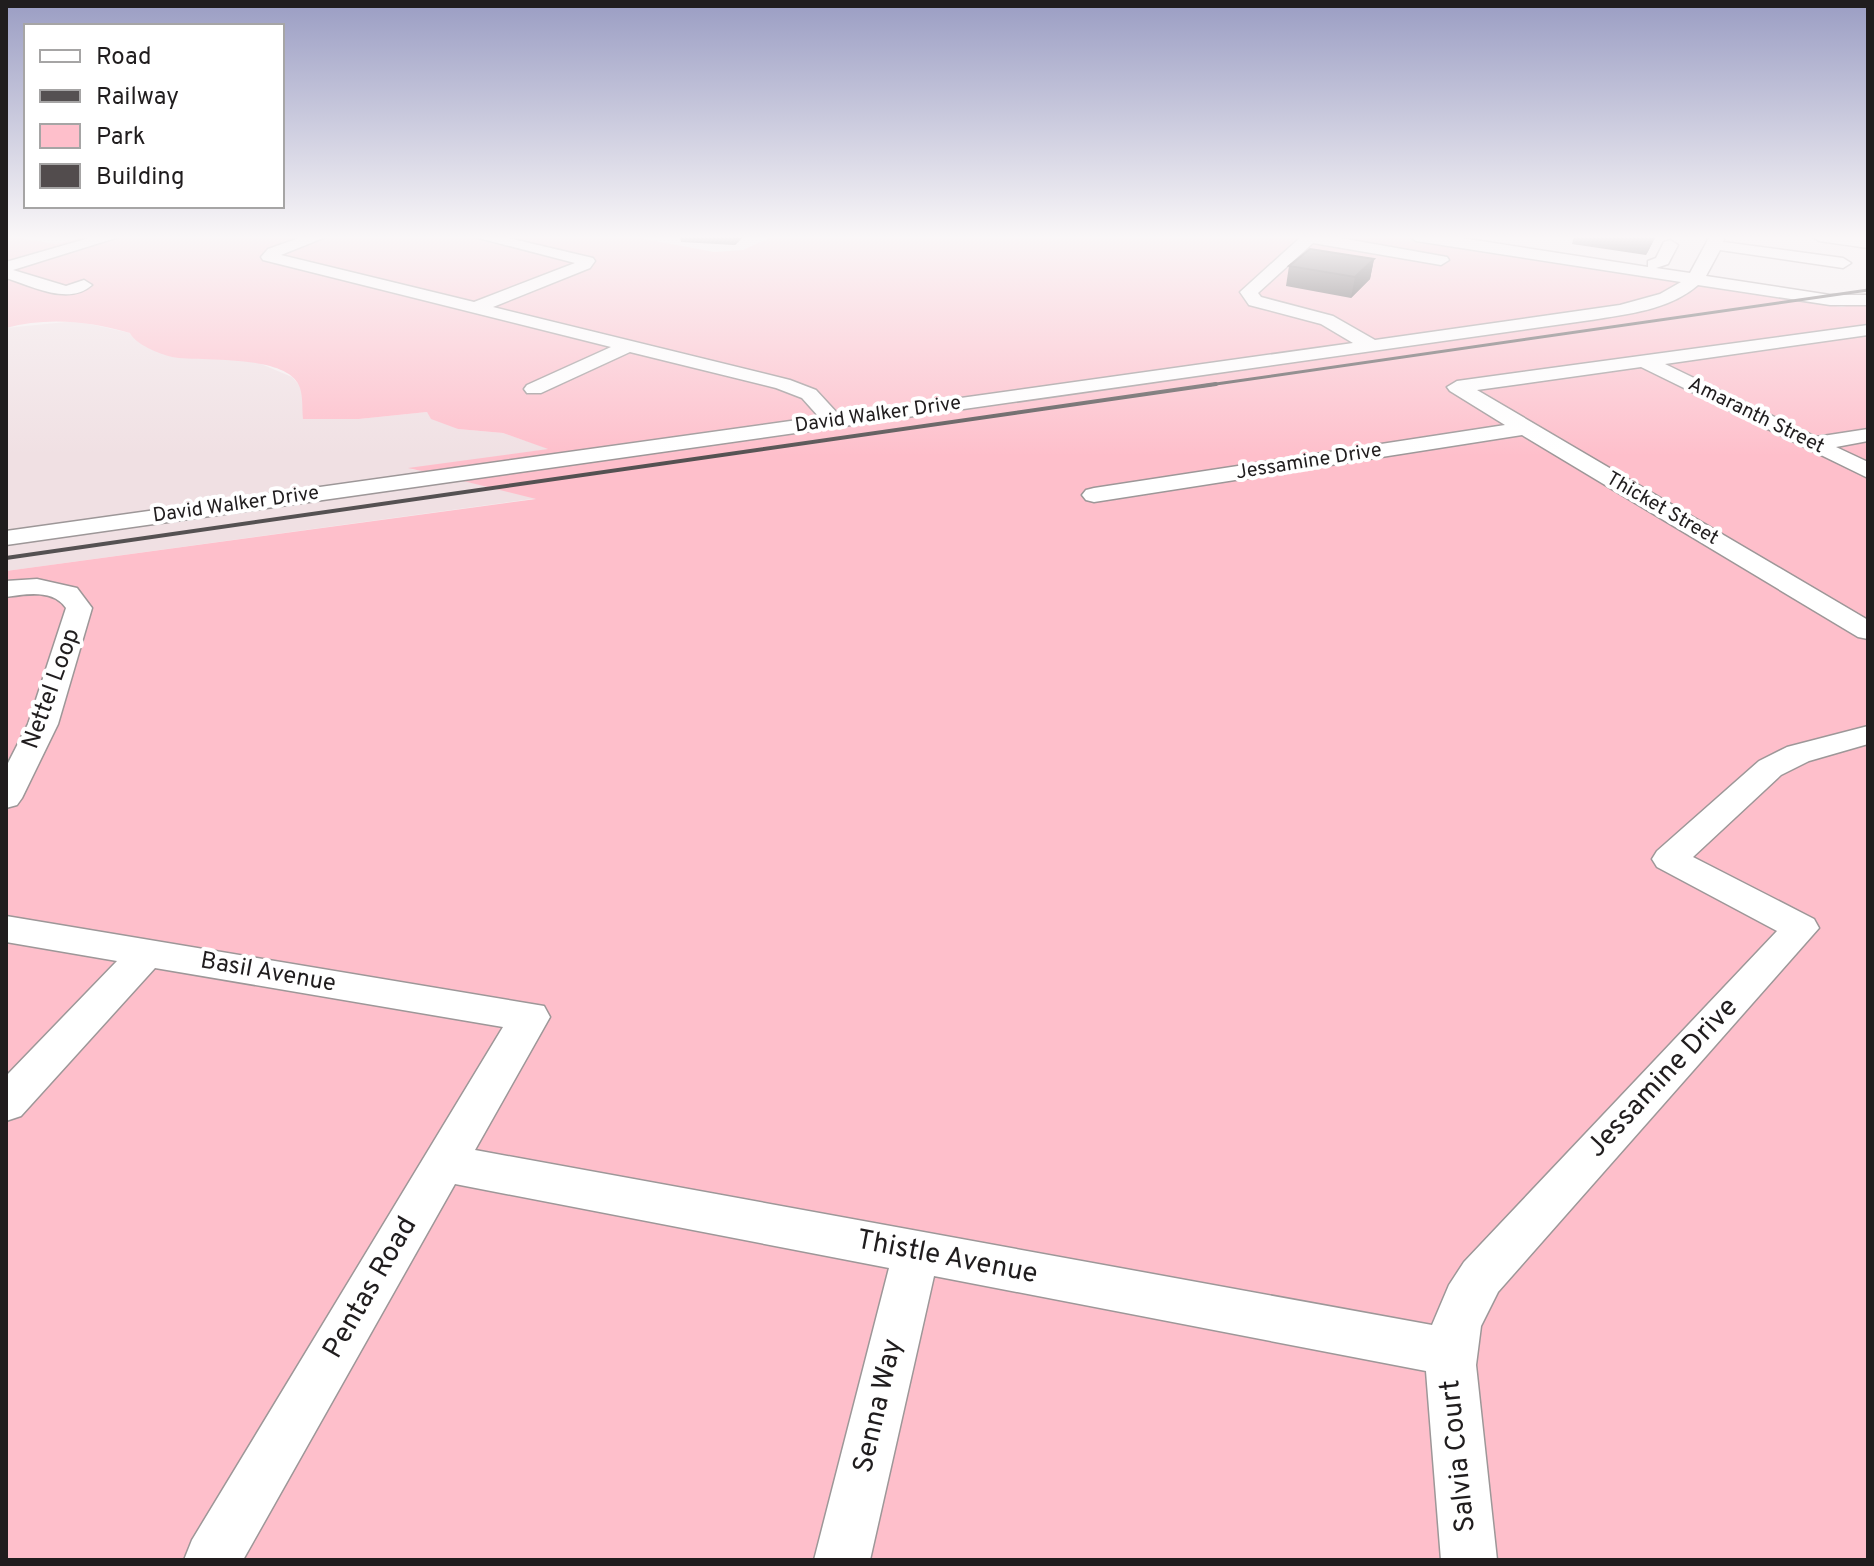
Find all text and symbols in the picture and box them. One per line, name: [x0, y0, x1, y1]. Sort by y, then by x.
legend: [24, 24, 284, 208]
text: Road: [96, 43, 152, 73]
text: Railway: [96, 83, 179, 113]
text: Park: [96, 123, 146, 153]
text: Building: [96, 163, 185, 193]
street label: Amaranth Street: [1683, 372, 1829, 460]
street label: David Walker Drive: [793, 390, 963, 440]
street label: Jessamine Drive: [1234, 438, 1384, 486]
street label: Thicket Street: [1601, 466, 1723, 552]
street label: David Walker Drive: [151, 480, 321, 530]
street label: Nettel Loop: [16, 625, 88, 753]
street label: Basil Avenue: [198, 946, 338, 1000]
street label: Jessamine Drive: [1580, 990, 1746, 1166]
street label: Pentas Road: [316, 1211, 426, 1365]
street label: Thistle Avenue: [853, 1223, 1041, 1293]
street label: Senna Way: [846, 1335, 912, 1477]
street label: Salvia Court: [1433, 1378, 1485, 1534]

